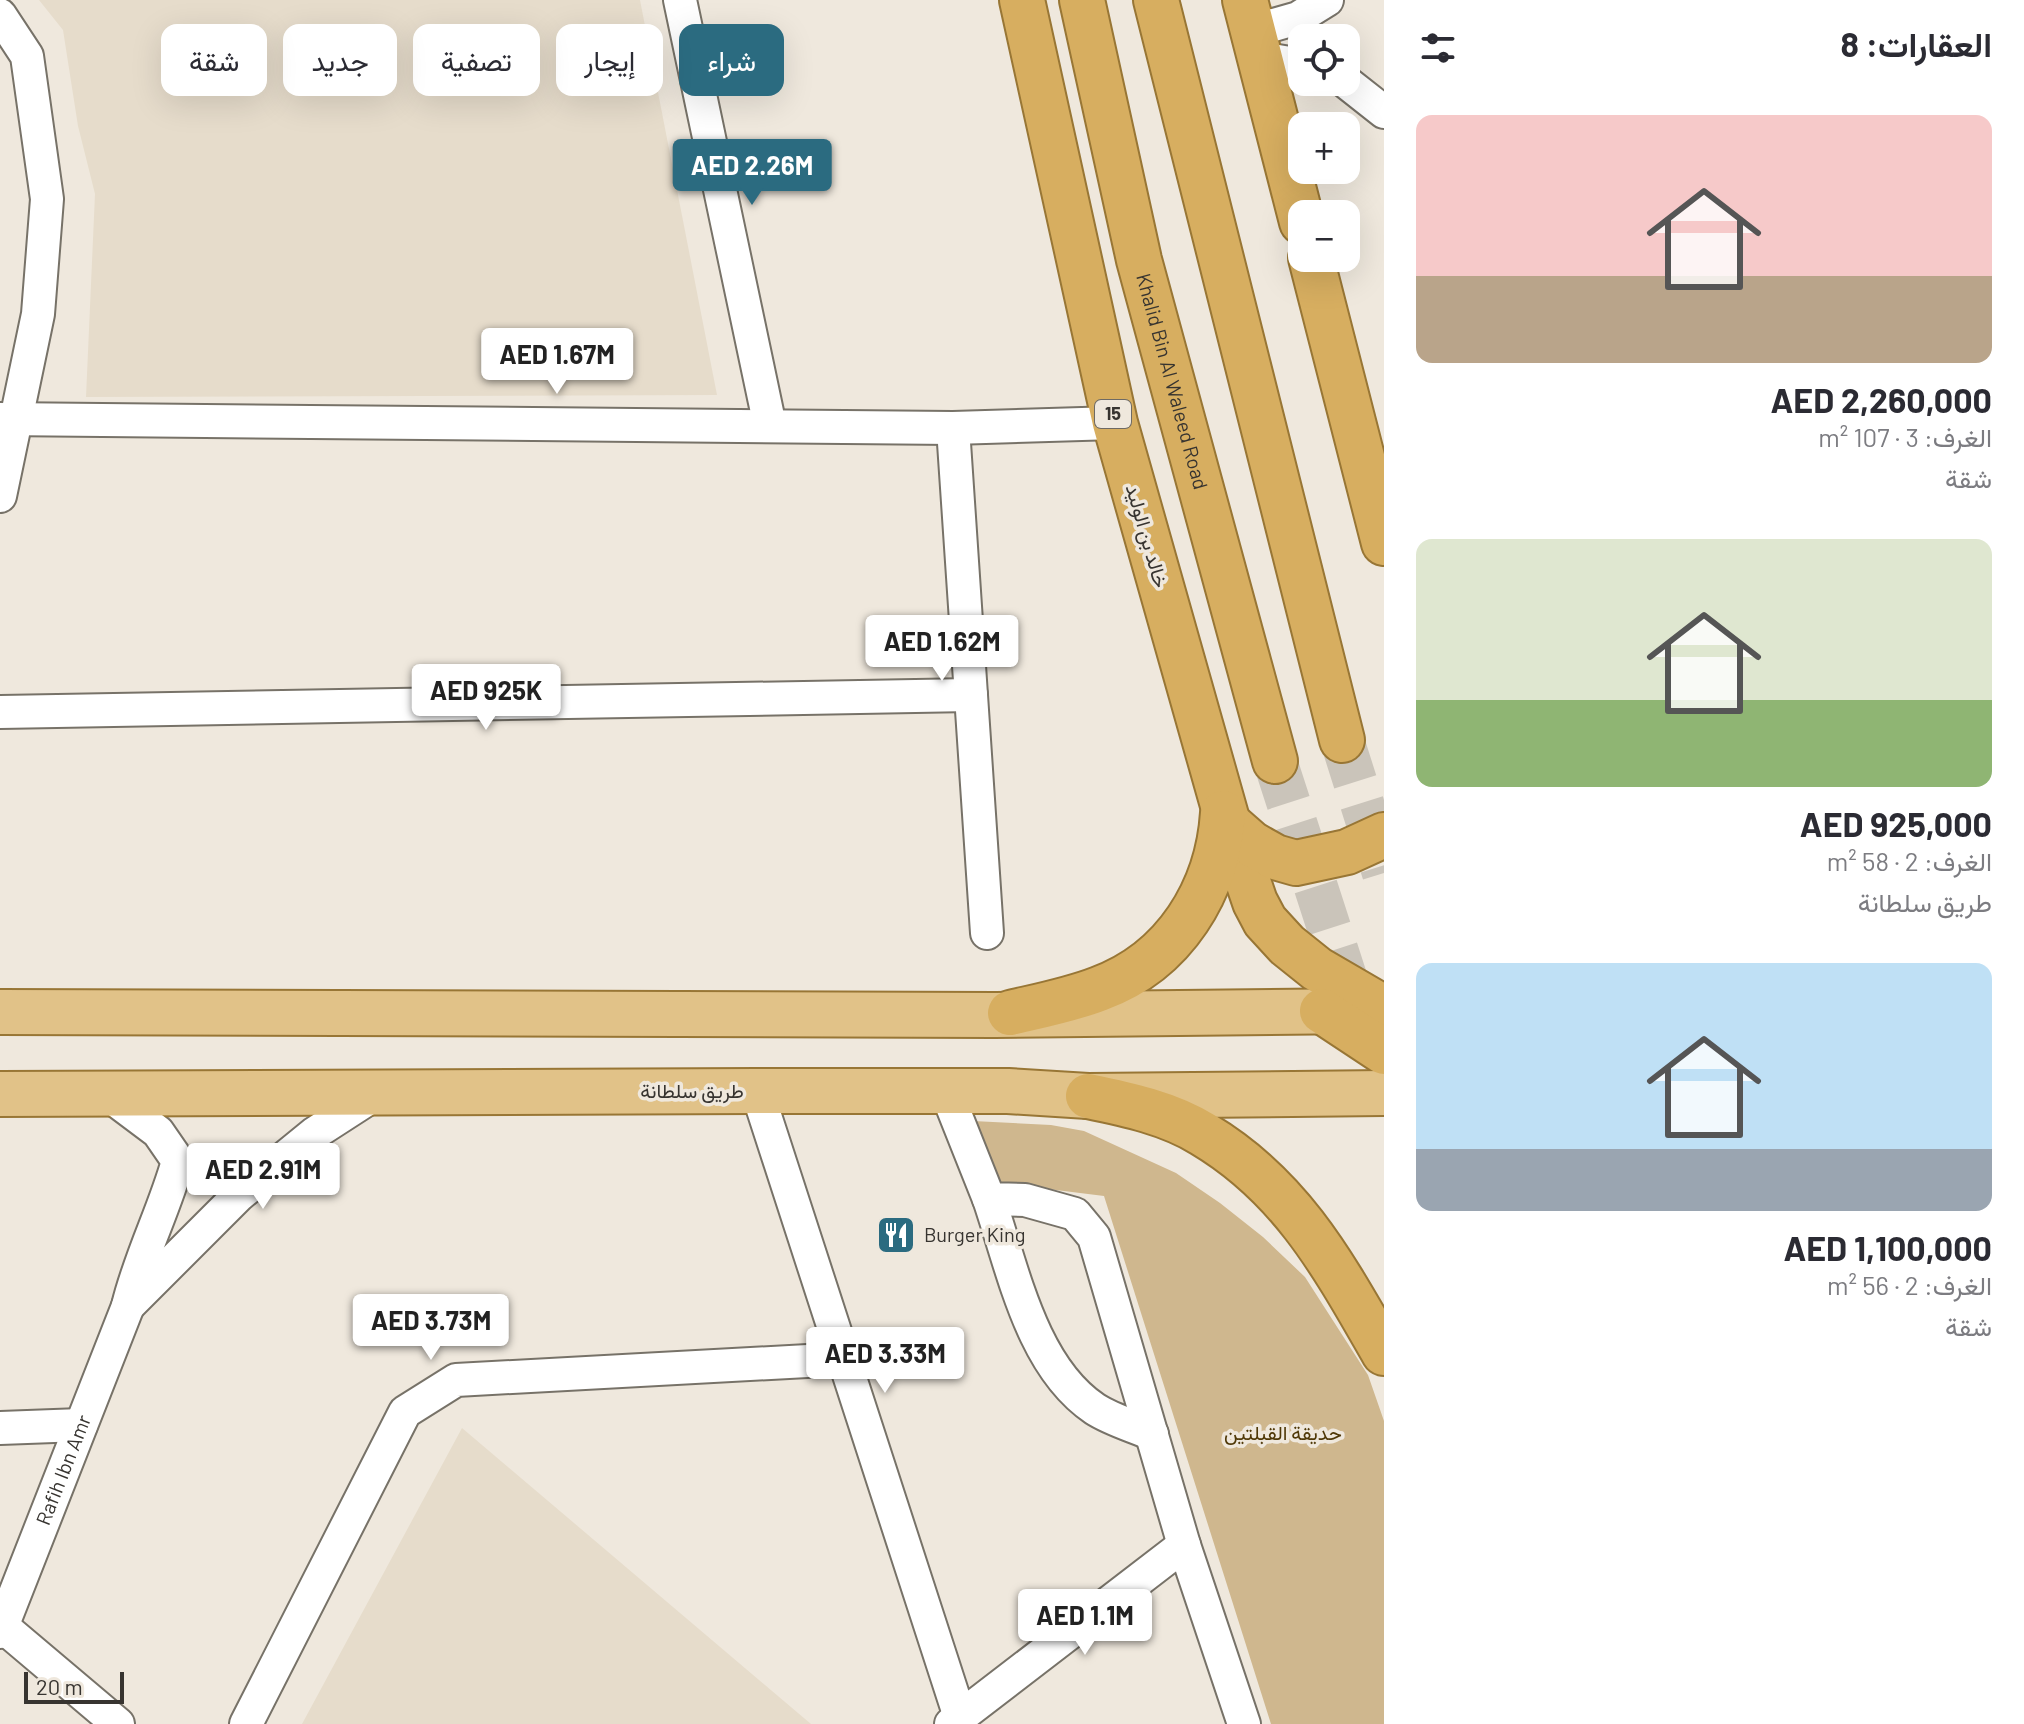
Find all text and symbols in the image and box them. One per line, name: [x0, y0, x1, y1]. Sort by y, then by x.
text: العقارات: 8: [1840, 23, 1992, 64]
chip: شقة: [161, 24, 267, 96]
chip: جديد: [283, 24, 397, 96]
chip: تصفية: [413, 24, 540, 96]
chip: إيجار: [556, 24, 663, 96]
chip: شراء: [679, 24, 784, 96]
map controls: [1288, 24, 1360, 272]
button: locate: [1288, 24, 1360, 96]
icon: filters: [1416, 26, 1460, 70]
button: +: [1288, 112, 1360, 184]
pin: AED 2.26M: [660, 139, 844, 207]
text: AED 2.26M: [691, 149, 813, 180]
icon: home: [1632, 167, 1776, 311]
button: −: [1288, 200, 1360, 272]
street label: Khalid Bin Al Waleed Road: [1132, 270, 1214, 492]
pin: AED 1.67M: [465, 328, 649, 396]
text: AED 1.67M: [499, 338, 615, 369]
text: AED 2,260,000: [1771, 379, 1992, 420]
road number: 15: [1095, 400, 1131, 428]
text: الغرف: 3 · 107 m²: [1818, 421, 1992, 452]
text: شقة: [1945, 462, 1992, 493]
street label: خالد بن الوليد: [1120, 481, 1174, 591]
icon: home: [1632, 591, 1776, 735]
pin: AED 1.62M: [850, 615, 1034, 683]
text: AED 1.62M: [883, 625, 1001, 656]
pin: AED 925K: [403, 664, 569, 732]
text: AED 925K: [430, 674, 542, 705]
text: AED 925,000: [1800, 803, 1992, 844]
text: الغرف: 2 · 58 m²: [1827, 845, 1992, 876]
text: طريق سلطانة: [1858, 886, 1992, 917]
icon: home: [1632, 1015, 1776, 1159]
street label: طريق سلطانة: [640, 1078, 744, 1104]
pin: AED 2.91M: [171, 1143, 355, 1211]
text: AED 2.91M: [205, 1153, 321, 1184]
restaurant icon: Burger King: [875, 1214, 917, 1256]
place label: Burger King: [924, 1222, 1025, 1246]
text: AED 1,100,000: [1783, 1227, 1992, 1268]
text: الغرف: 2 · 56 m²: [1827, 1269, 1992, 1300]
pin: AED 3.73M: [339, 1294, 523, 1362]
text: AED 3.73M: [371, 1304, 491, 1335]
text: شقة: [1945, 1310, 1992, 1341]
pin: AED 3.33M: [793, 1327, 977, 1395]
text: AED 3.33M: [824, 1337, 946, 1368]
street label: Rafih Ibn Amr: [30, 1411, 95, 1528]
park label: حدیقة القبلتین: [1224, 1420, 1342, 1445]
pin: AED 1.1M: [1002, 1589, 1168, 1657]
text: AED 1.1M: [1036, 1599, 1134, 1630]
scale bar: [24, 1668, 124, 1704]
text: 20 m: [36, 1673, 83, 1699]

